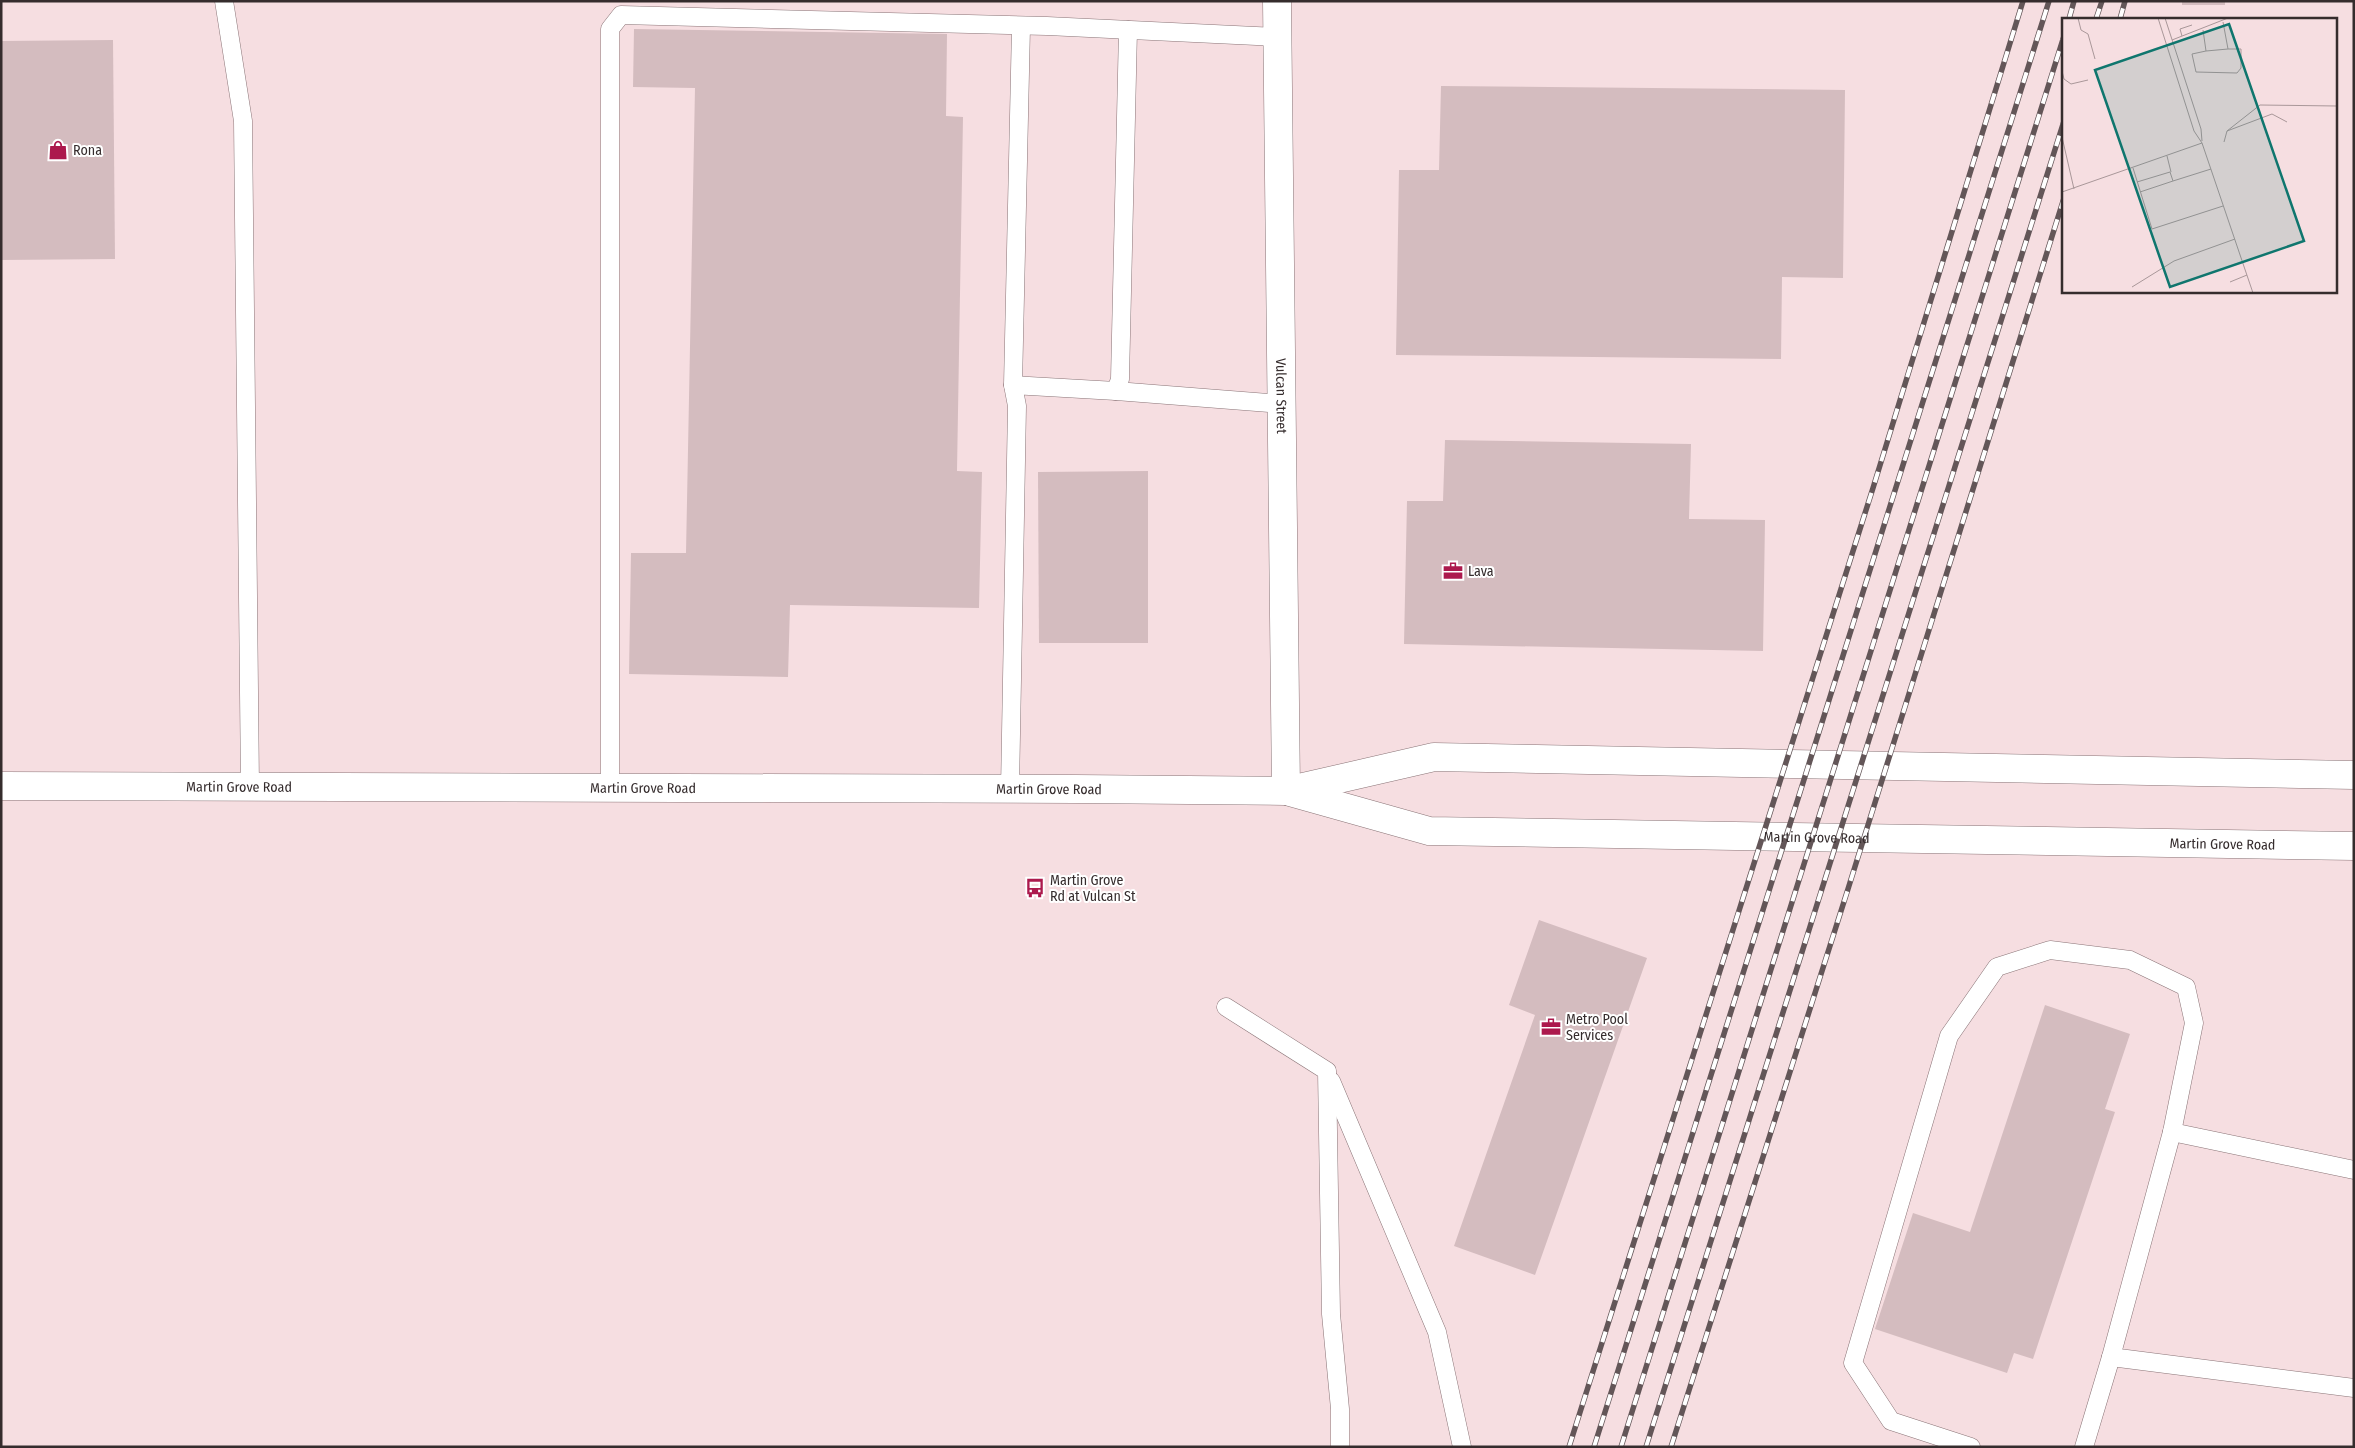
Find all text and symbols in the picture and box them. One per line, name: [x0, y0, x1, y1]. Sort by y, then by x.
inset map: [2062, 18, 2338, 292]
shop icon: Rona: [47, 139, 69, 161]
place label: Rona: [73, 142, 102, 159]
street label: Vulcan Street: [1273, 358, 1290, 434]
office icon: Lava: [1442, 560, 1464, 582]
place label: Lava: [1468, 563, 1494, 580]
street label: Martin Grove Road: [186, 778, 292, 795]
street label: Martin Grove Road: [590, 779, 696, 796]
street label: Martin Grove Road: [996, 780, 1102, 798]
street label: Martin Grove Road: [1764, 828, 1870, 847]
street label: Martin Grove Road: [2169, 835, 2276, 853]
place label: Martin Grove Rd at Vulcan St: [1050, 872, 1136, 905]
bus stop icon: Martin Grove Rd at Vulcan St: [1024, 877, 1046, 899]
place label: Metro Pool Services: [1566, 1011, 1628, 1044]
office icon: Metro Pool Services: [1540, 1016, 1562, 1038]

